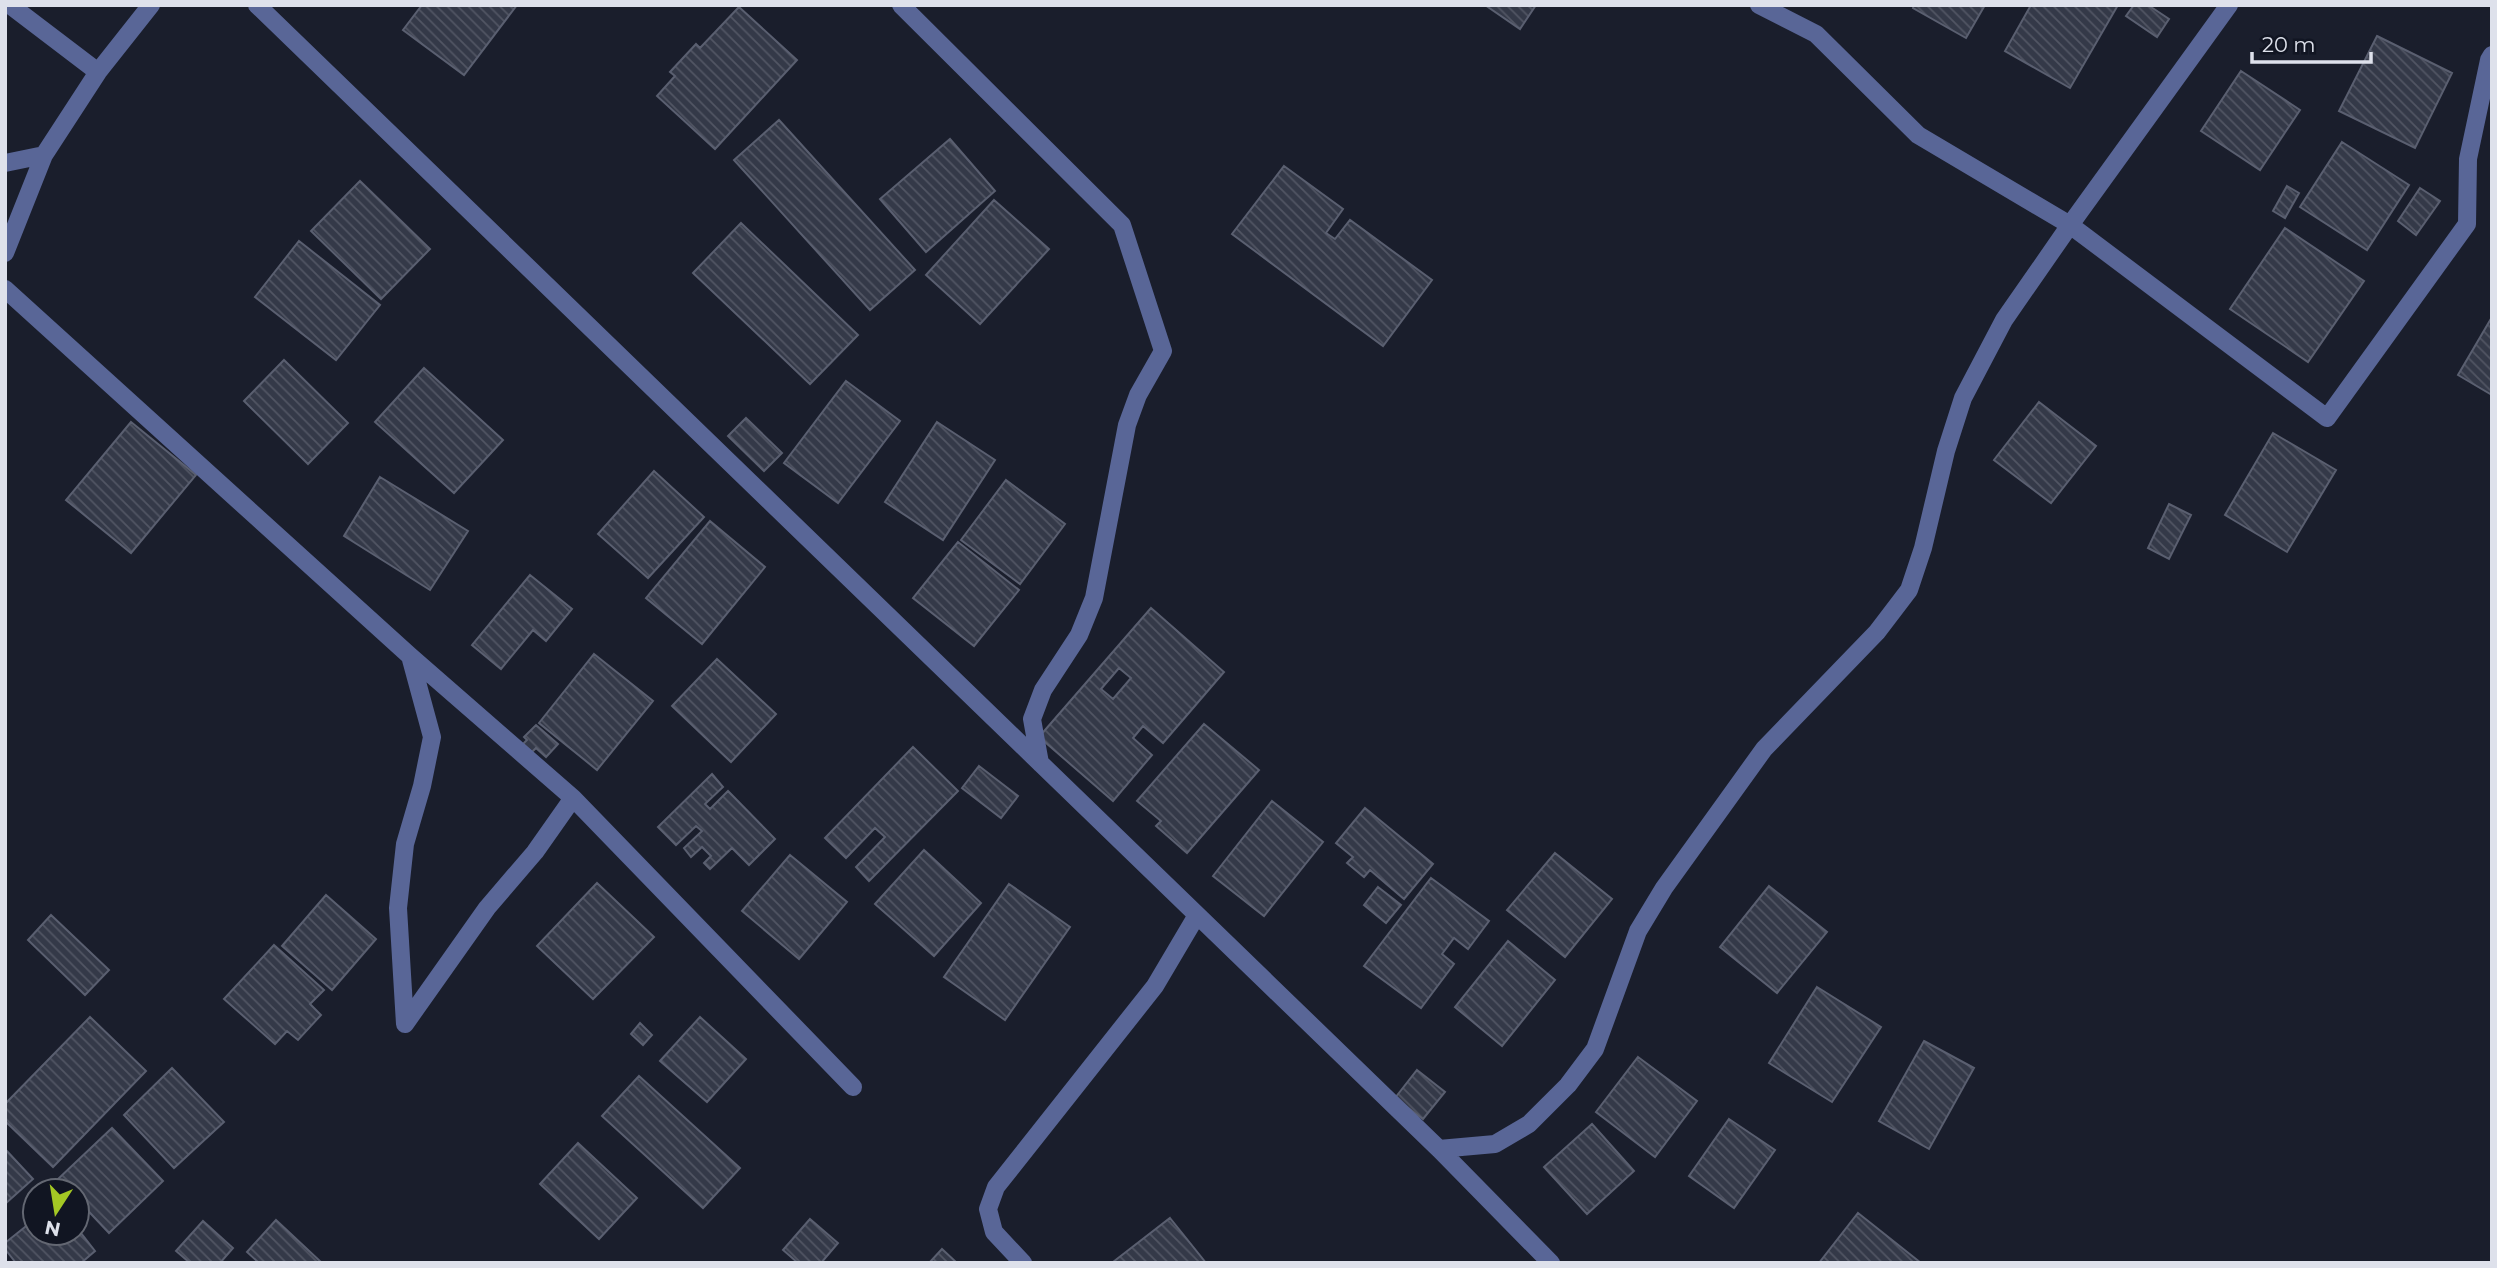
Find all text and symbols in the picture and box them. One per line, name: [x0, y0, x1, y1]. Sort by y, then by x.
scale bar: [2252, 21, 2371, 65]
text: 20 m: [2262, 32, 2316, 57]
north arrow: [21, 1177, 91, 1247]
text: N: [43, 1215, 62, 1241]

